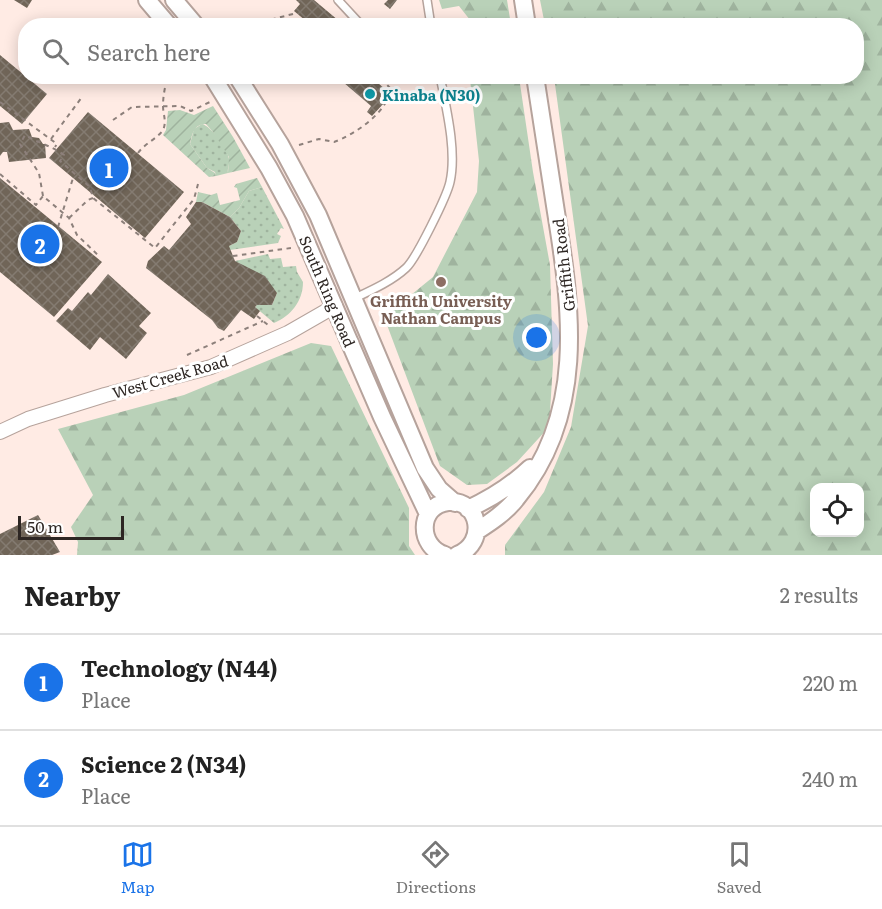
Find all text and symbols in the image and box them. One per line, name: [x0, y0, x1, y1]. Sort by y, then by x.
search box: [18, 18, 864, 84]
icon: search: [39, 35, 72, 68]
text: Search here: [87, 35, 210, 68]
place label: Kinaba (N30): [382, 83, 480, 106]
marker: Kinaba (N30): [363, 87, 377, 101]
pin: 1: [90, 146, 128, 190]
street label: Griffith Road: [546, 217, 580, 313]
pin: 2: [20, 222, 60, 266]
street label: South Ring Road: [294, 232, 362, 350]
marker: Griffith University Nathan Campus: [434, 275, 448, 289]
place label: Griffith University Nathan Campus: [370, 289, 513, 329]
your location: [522, 323, 551, 352]
street label: West Creek Road: [109, 348, 231, 404]
map controls: [810, 483, 864, 537]
button: locate: [810, 483, 864, 537]
scale bar: [18, 513, 124, 540]
text: 50 m: [27, 514, 63, 538]
text: Nearby: [24, 575, 120, 614]
text: 2 results: [780, 579, 858, 609]
text: Technology (N44): [81, 651, 278, 684]
text: 1: [39, 667, 48, 697]
text: 220 m: [803, 667, 858, 697]
text: Place: [81, 684, 131, 714]
text: Science 2 (N34): [81, 747, 246, 780]
text: 2: [38, 763, 49, 793]
text: 240 m: [802, 763, 858, 793]
text: Place: [81, 780, 131, 810]
tab: Map: [121, 838, 155, 898]
tab: Directions: [396, 838, 476, 898]
tab: Saved: [717, 838, 761, 898]

